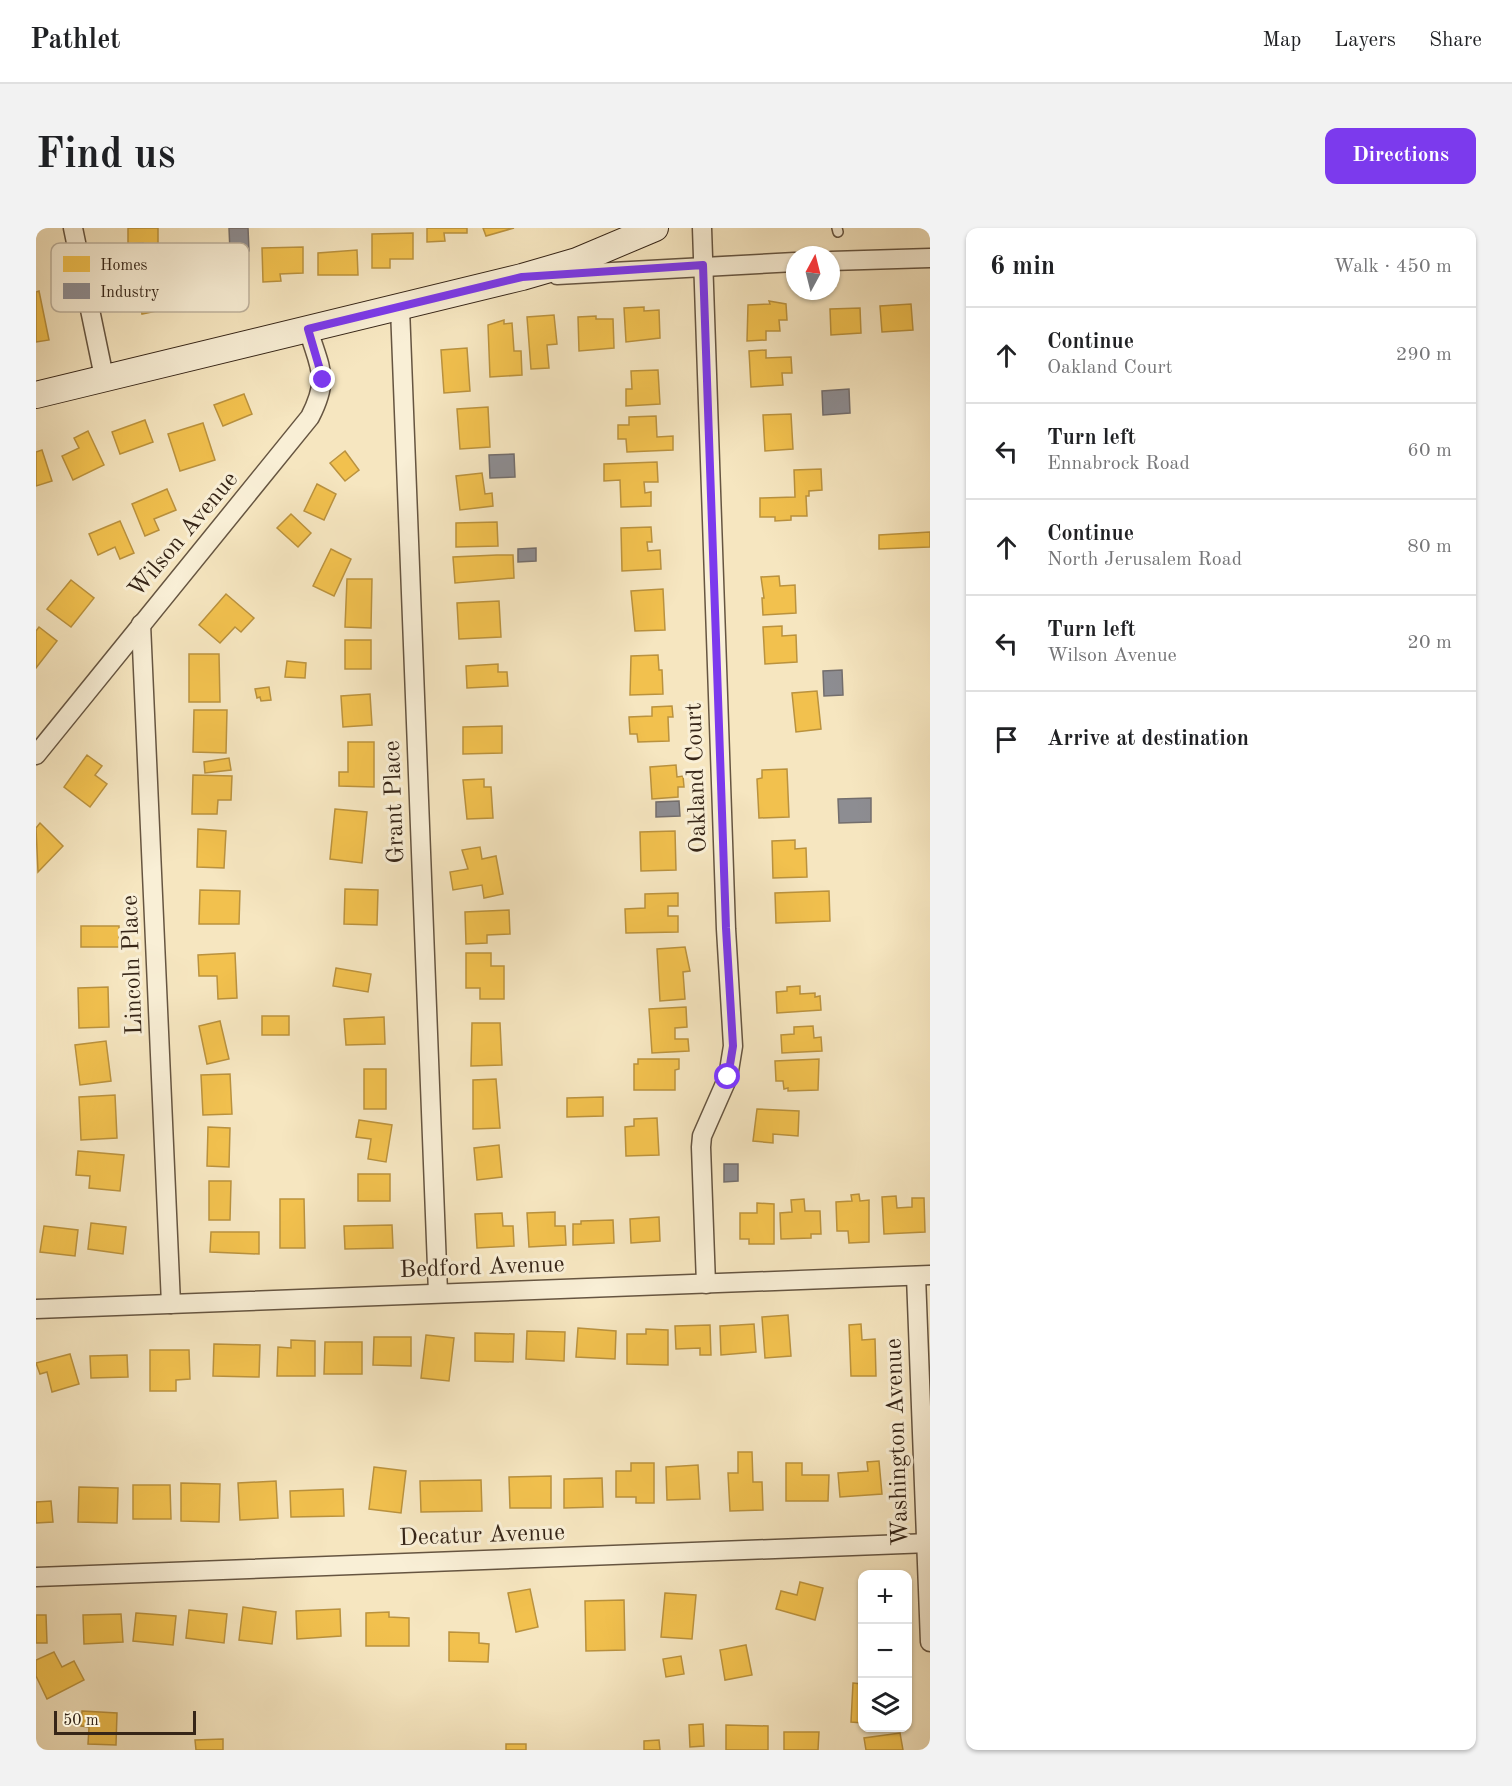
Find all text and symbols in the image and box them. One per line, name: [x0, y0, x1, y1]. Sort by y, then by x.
text: Pathlet: [30, 27, 121, 55]
text: Map: [1262, 30, 1301, 51]
text: Layers: [1334, 30, 1396, 51]
text: Share: [1429, 30, 1482, 51]
button: Directions: [1325, 128, 1476, 184]
text: Find us: [36, 135, 175, 177]
legend: [51, 243, 249, 312]
north arrow: [786, 246, 840, 300]
text: 6 min: [990, 254, 1055, 280]
text: Walk · 450 m: [1333, 257, 1452, 277]
text: Homes: [100, 258, 148, 274]
text: Industry: [100, 285, 160, 301]
text: Continue: [1047, 331, 1134, 353]
icon: ahead: [990, 339, 1023, 372]
text: 290 m: [1396, 345, 1452, 365]
text: Oakland Court: [1047, 358, 1173, 378]
route end: [309, 366, 335, 392]
text: Turn left: [1047, 427, 1136, 449]
icon: left: [990, 435, 1023, 468]
text: 60 m: [1407, 441, 1452, 461]
text: Ennabrock Road: [1047, 454, 1190, 474]
street label: Wilson Avenue: [125, 468, 243, 602]
text: Continue: [1047, 523, 1134, 545]
icon: ahead: [990, 531, 1023, 564]
text: 80 m: [1407, 537, 1452, 557]
text: North Jerusalem Road: [1047, 550, 1242, 570]
text: Turn left: [1047, 619, 1136, 641]
icon: left: [990, 627, 1023, 660]
text: 20 m: [1407, 633, 1452, 653]
text: Wilson Avenue: [1047, 646, 1177, 666]
street label: Oakland Court: [682, 702, 712, 854]
icon: arrive: [990, 723, 1023, 756]
text: Arrive at destination: [1047, 728, 1249, 750]
street label: Grant Place: [381, 740, 409, 864]
street label: Lincoln Place: [119, 895, 147, 1035]
route start: [714, 1063, 740, 1089]
street label: Bedford Avenue: [399, 1253, 565, 1283]
street label: Washington Avenue: [882, 1338, 914, 1546]
street label: Decatur Avenue: [399, 1521, 565, 1551]
map controls: [858, 1570, 912, 1732]
button: +: [858, 1570, 912, 1624]
button: −: [858, 1624, 912, 1678]
button: layers: [858, 1678, 912, 1732]
scale bar: [54, 1708, 196, 1736]
text: 50 m: [63, 1713, 99, 1729]

